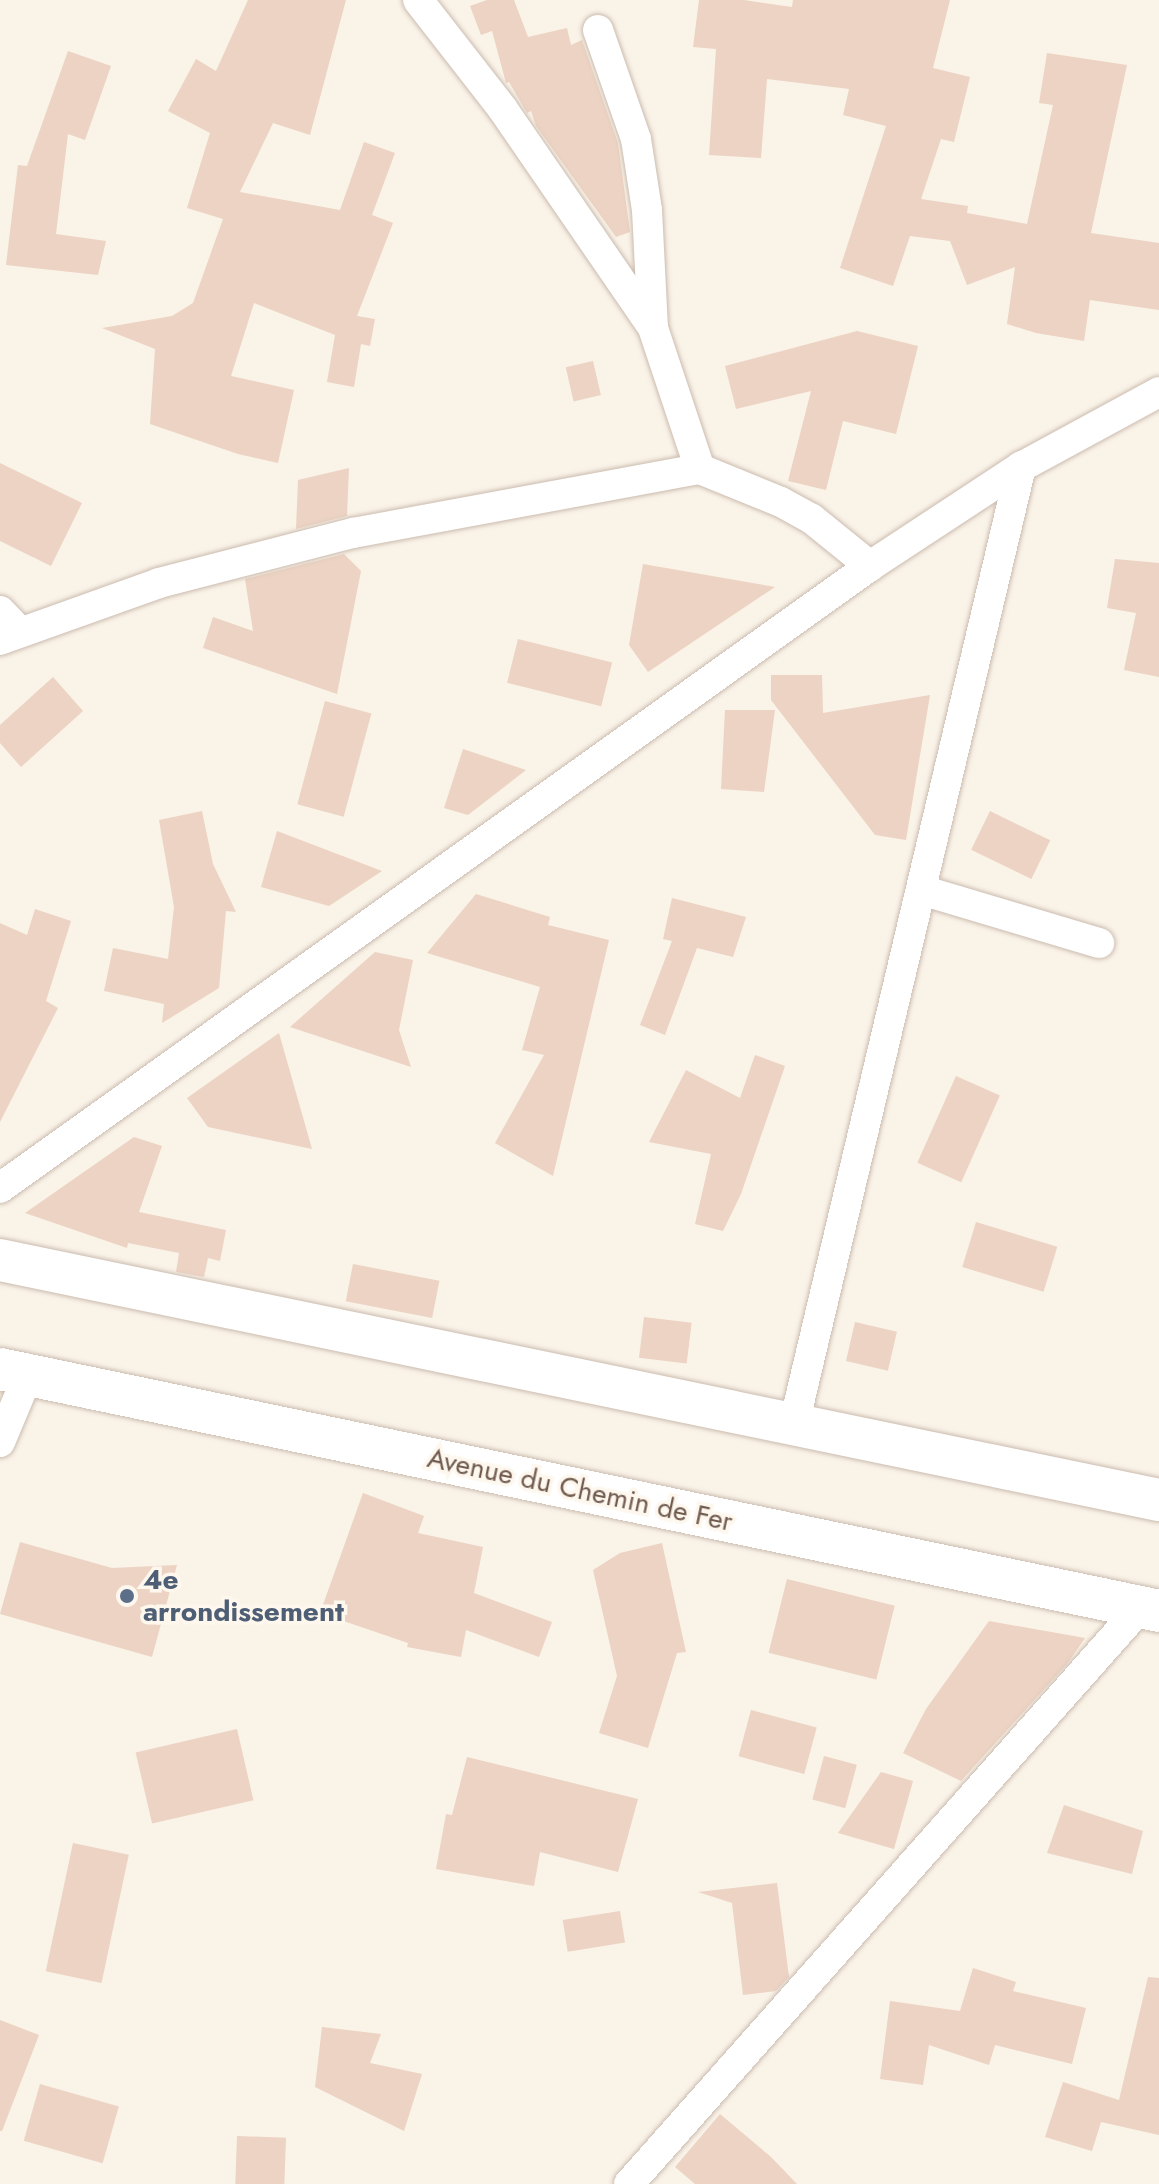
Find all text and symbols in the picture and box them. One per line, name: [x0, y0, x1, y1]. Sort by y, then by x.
street label: Avenue du Chemin de Fer: [424, 1441, 736, 1539]
place label: 4e arrondissement: [143, 1563, 344, 1629]
marker: 4e arrondissement: [118, 1587, 136, 1605]

